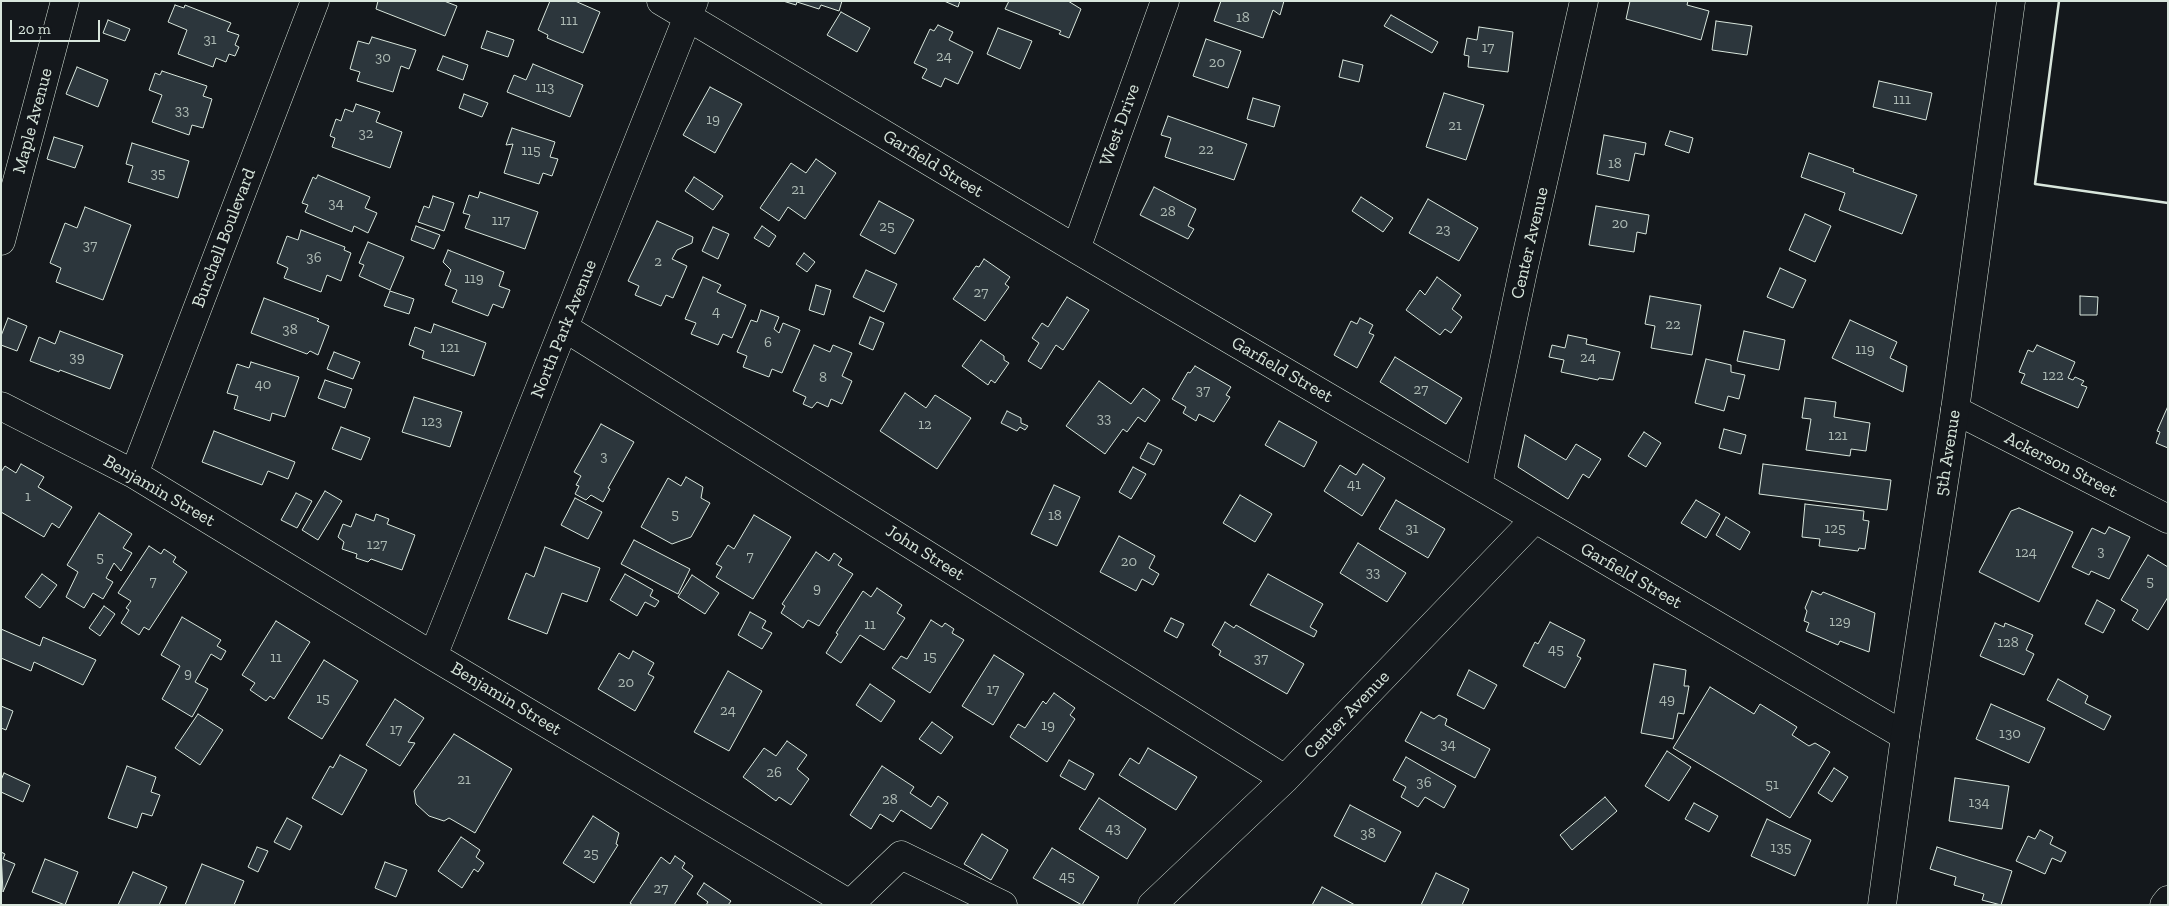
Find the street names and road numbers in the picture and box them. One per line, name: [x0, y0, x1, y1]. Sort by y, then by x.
street label: Maple Avenue: [9, 66, 57, 176]
street label: West Drive: [1095, 81, 1145, 169]
street label: Garfield Street: [879, 125, 987, 203]
street label: Burchell Boulevard: [187, 165, 261, 311]
street label: Center Avenue: [1507, 185, 1553, 301]
street label: North Park Avenue: [526, 257, 602, 401]
street label: Garfield Street: [1227, 332, 1337, 408]
street label: 5th Avenue: [1931, 408, 1965, 498]
street label: Ackerson Street: [2001, 427, 2121, 503]
street label: Benjamin Street: [99, 450, 219, 532]
street label: John Street: [882, 520, 968, 586]
street label: Garfield Street: [1576, 538, 1686, 614]
street label: Benjamin Street: [447, 657, 565, 741]
street label: Center Avenue: [1300, 666, 1394, 764]

